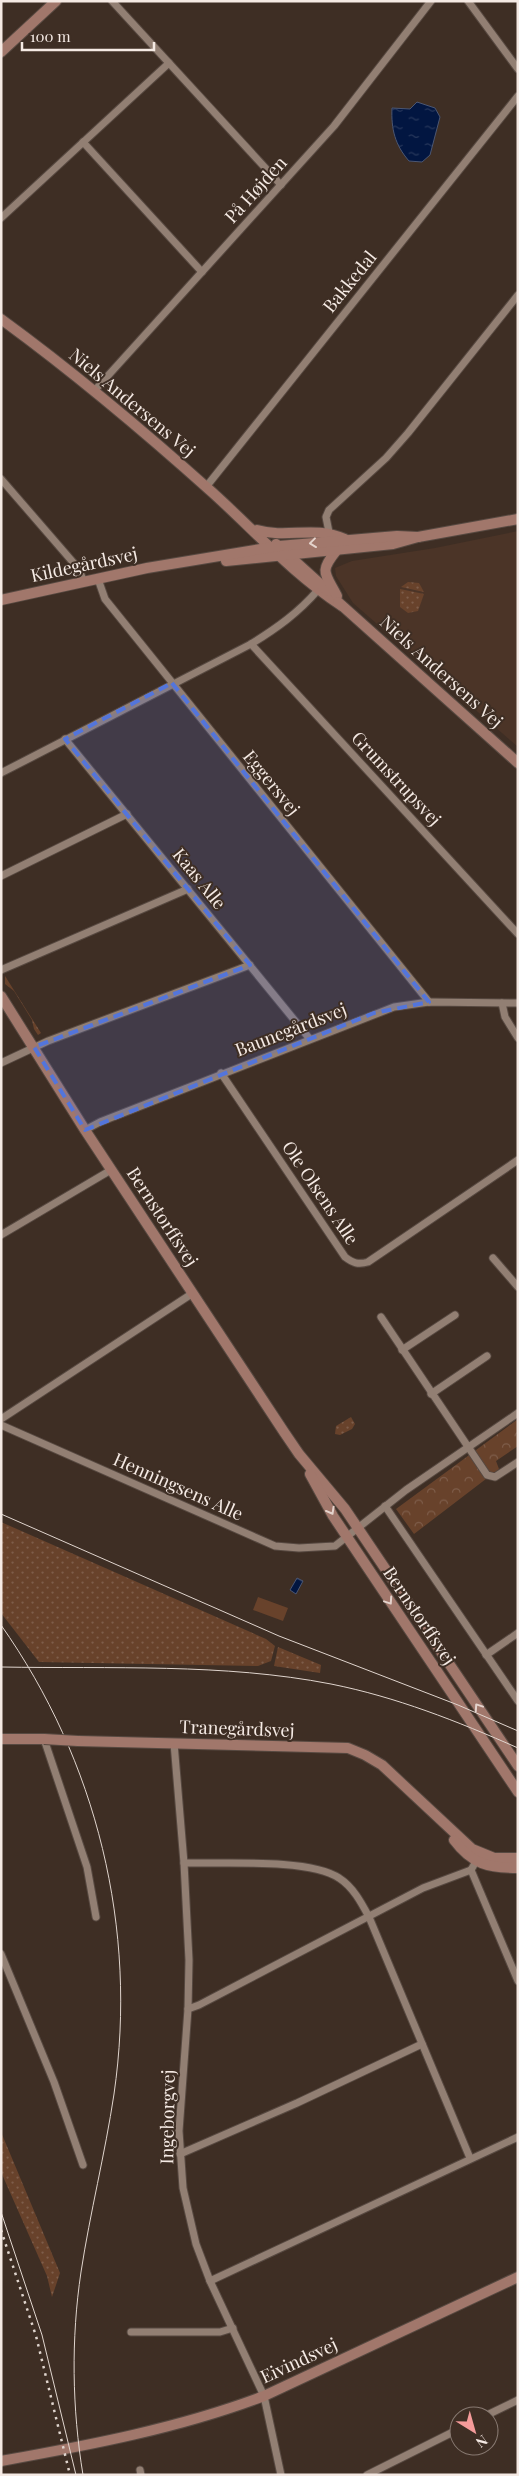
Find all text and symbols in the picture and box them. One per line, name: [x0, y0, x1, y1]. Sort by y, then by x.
scale bar: [22, 20, 155, 52]
text: 100 m: [30, 26, 71, 46]
street label: På Højden: [219, 151, 292, 228]
street label: Bakkedal: [317, 246, 381, 317]
street label: Niels Andersens Vej: [65, 342, 201, 462]
one-way arrow: [308, 537, 316, 548]
street label: Kildegårdsvej: [28, 541, 139, 587]
street label: Niels Andersens Vej: [375, 610, 508, 733]
street label: Grumstrupsvej: [347, 726, 447, 831]
street label: Eggersvej: [238, 745, 305, 820]
street label: Kaas Alle: [168, 843, 232, 914]
street label: Baunegårdsvej: [231, 997, 350, 1061]
street label: Ole Olsens Alle: [277, 1136, 364, 1249]
street label: Bernstorffsvej: [122, 1162, 204, 1271]
street label: Henningsens Alle: [110, 1447, 247, 1525]
one-way arrow: [324, 1506, 334, 1515]
street label: Bernstorffsvej: [378, 1562, 462, 1669]
one-way arrow: [383, 1595, 392, 1604]
one-way arrow: [475, 1703, 484, 1713]
street label: Tranegårdsvej: [179, 1714, 295, 1742]
street label: Ingeborgvej: [154, 2069, 180, 2165]
street label: Eivindsvej: [256, 2332, 341, 2388]
north arrow: [449, 2406, 499, 2456]
text: N: [472, 2431, 492, 2452]

